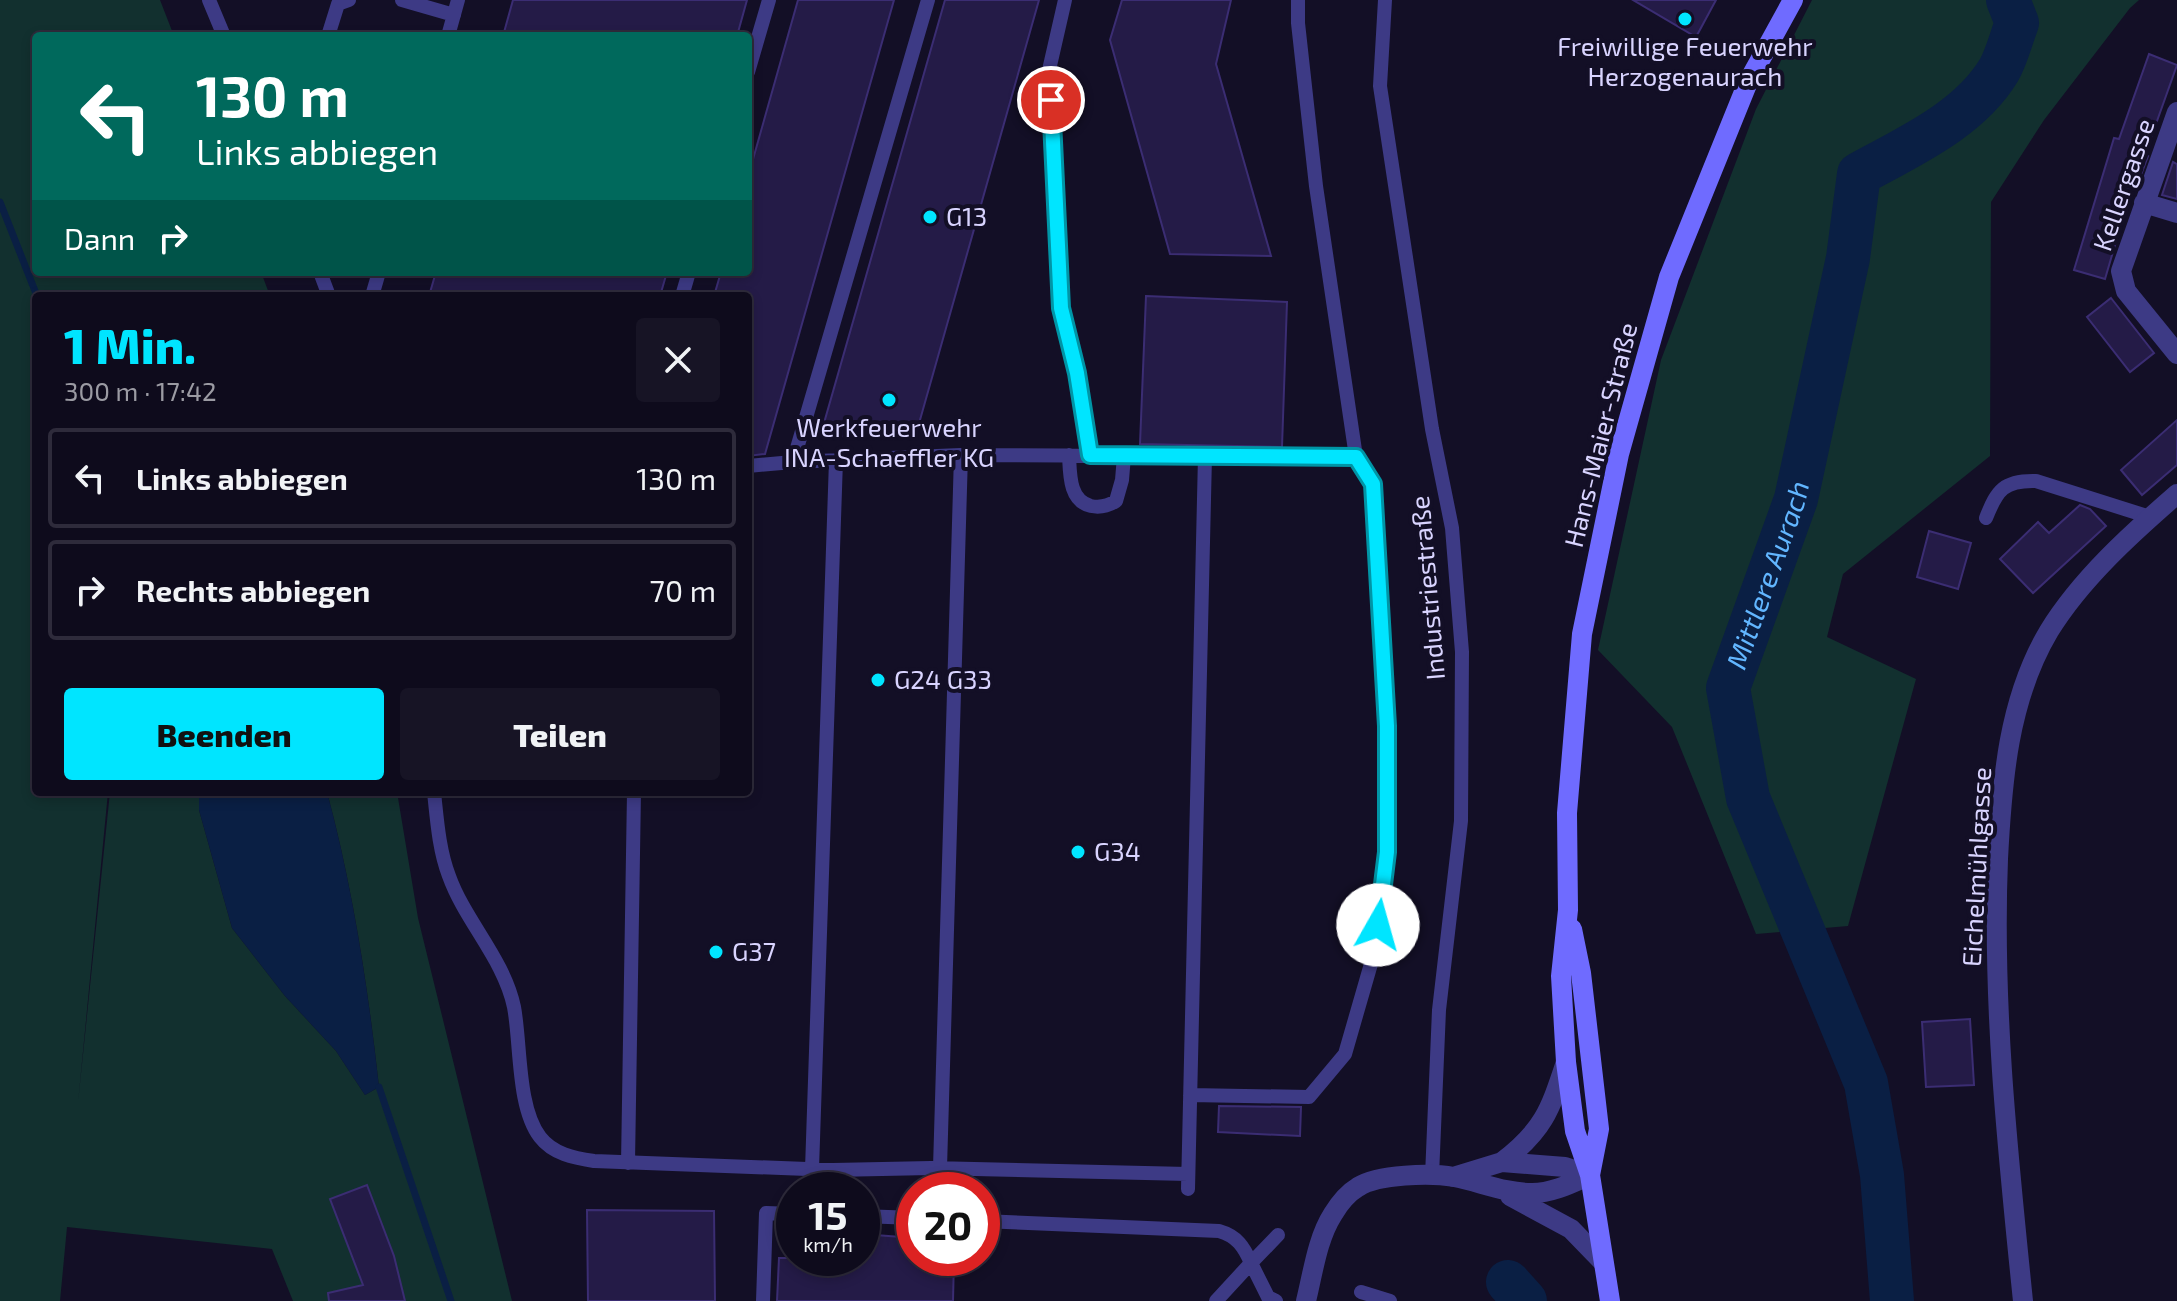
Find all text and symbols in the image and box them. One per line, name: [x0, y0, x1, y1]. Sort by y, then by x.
marker: Freiwillige Feuerwehr Herzogenaurach: [1676, 10, 1694, 28]
place label: Freiwillige Feuerwehr Herzogenaurach: [1557, 30, 1813, 91]
text: 130 m: [196, 61, 349, 128]
icon: left: [64, 64, 168, 168]
pin: [1017, 66, 1085, 134]
icon: arrive: [1029, 78, 1073, 122]
street label: Kellergasse: [2086, 114, 2160, 255]
text: Links abbiegen: [196, 129, 438, 172]
place label: G13: [946, 200, 987, 231]
marker: G13: [921, 208, 939, 226]
icon: right: [151, 216, 195, 260]
text: Dann: [64, 220, 135, 256]
text: 1 Min.: [64, 316, 196, 374]
button: close: [636, 318, 720, 402]
street label: Hans-Maier-Straße: [1557, 319, 1642, 550]
text: 300 m · 17:42: [64, 375, 217, 406]
marker: Werkfeuerwehr INA-Schaeffler KG: [880, 391, 898, 409]
place label: Werkfeuerwehr INA-Schaeffler KG: [784, 411, 994, 472]
icon: left: [68, 456, 112, 500]
text: Links abbiegen: [136, 460, 348, 496]
text: 130 m: [636, 460, 716, 496]
water label: Mittlere Aurach: [1718, 478, 1815, 673]
street label: Industriestraße: [1403, 495, 1450, 682]
icon: right: [68, 568, 112, 612]
text: Rechts abbiegen: [136, 572, 370, 608]
text: 70 m: [650, 572, 716, 608]
place label: G24 G33: [894, 663, 992, 694]
marker: G24 G33: [869, 671, 887, 689]
button: Beenden: [64, 688, 384, 780]
button: Teilen: [400, 688, 720, 780]
street label: Eichelmühlgasse: [1955, 766, 1996, 968]
place label: G34: [1094, 835, 1141, 866]
marker: G34: [1069, 843, 1087, 861]
position arrow: [1336, 883, 1420, 967]
place label: G37: [732, 935, 776, 966]
marker: G37: [707, 943, 725, 961]
speed limit sign: 20: [896, 1172, 1000, 1276]
text: 15: [808, 1190, 848, 1238]
text: km/h: [803, 1232, 853, 1256]

